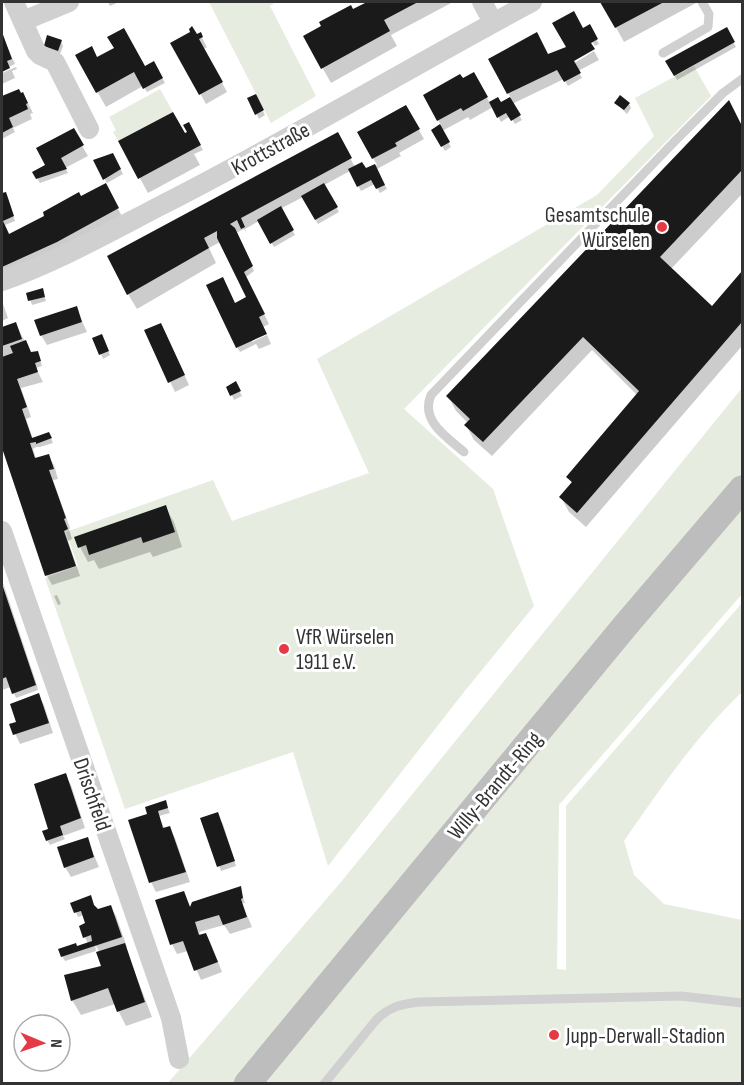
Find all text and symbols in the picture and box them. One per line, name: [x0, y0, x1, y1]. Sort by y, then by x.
street label: Krottstraße: [227, 117, 315, 182]
place label: Gesamtschule Würselen: [545, 202, 650, 254]
marker: Gesamtschule Würselen: [655, 220, 669, 234]
place label: VfR Würselen 1911 e.V.: [296, 624, 394, 676]
marker: VfR Würselen 1911 e.V.: [277, 642, 291, 656]
street label: Willy-Brandt-Ring: [442, 726, 548, 846]
street label: Drischfeld: [67, 754, 117, 835]
north arrow: [12, 1013, 72, 1073]
place label: Jupp-Derwall-Stadion: [565, 1023, 725, 1050]
marker: Jupp-Derwall-Stadion: [547, 1028, 561, 1042]
text: N: [46, 1039, 65, 1048]

